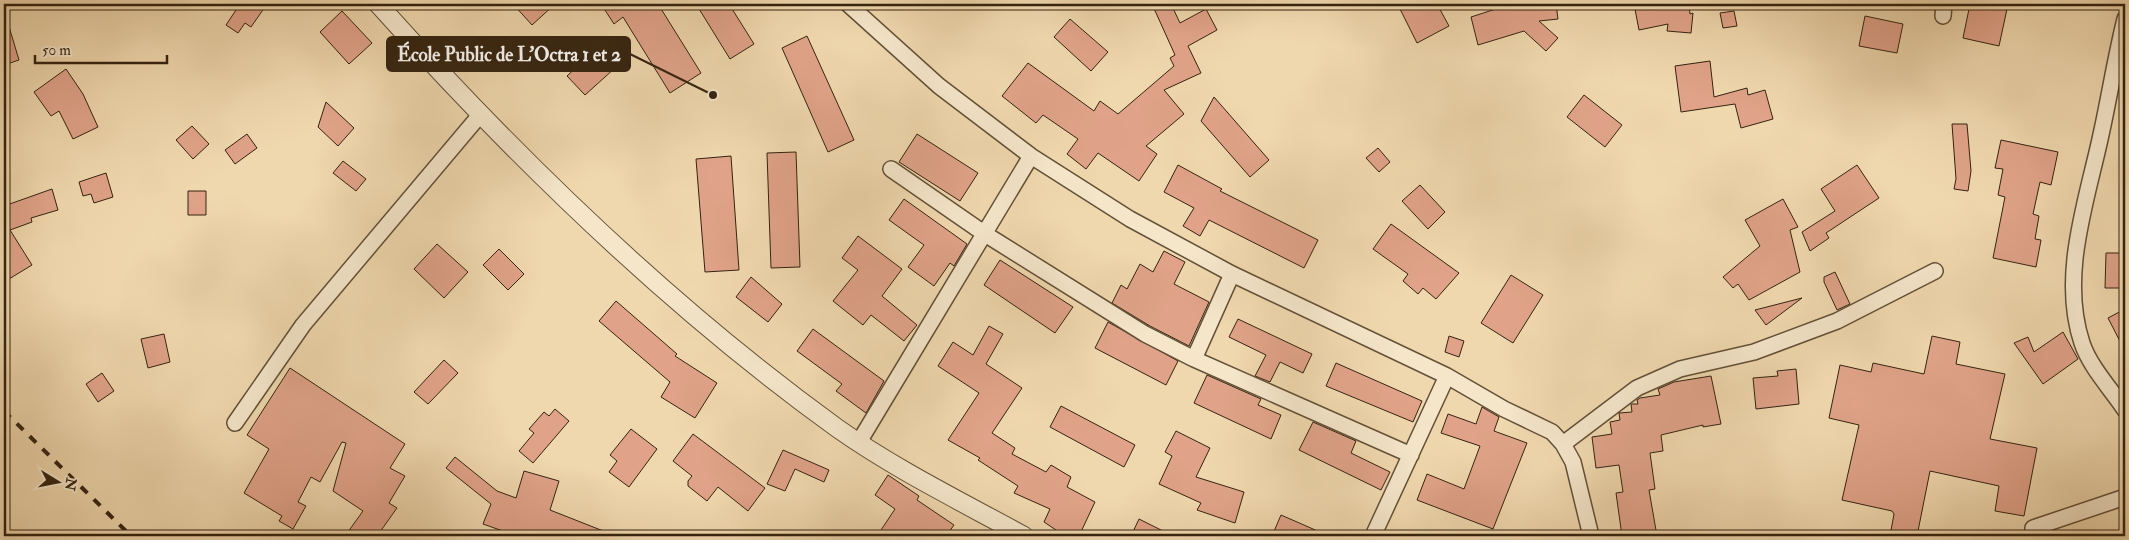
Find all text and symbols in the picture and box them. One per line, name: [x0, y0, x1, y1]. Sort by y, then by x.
scale bar: [35, 32, 168, 64]
callout: École Public de L'Octra 1 et 2: [387, 37, 630, 71]
text: 50 m: [42, 41, 71, 60]
text: École Public de L'Octra 1 et 2: [397, 41, 621, 67]
north arrow: [32, 458, 82, 508]
text: N: [61, 476, 80, 492]

